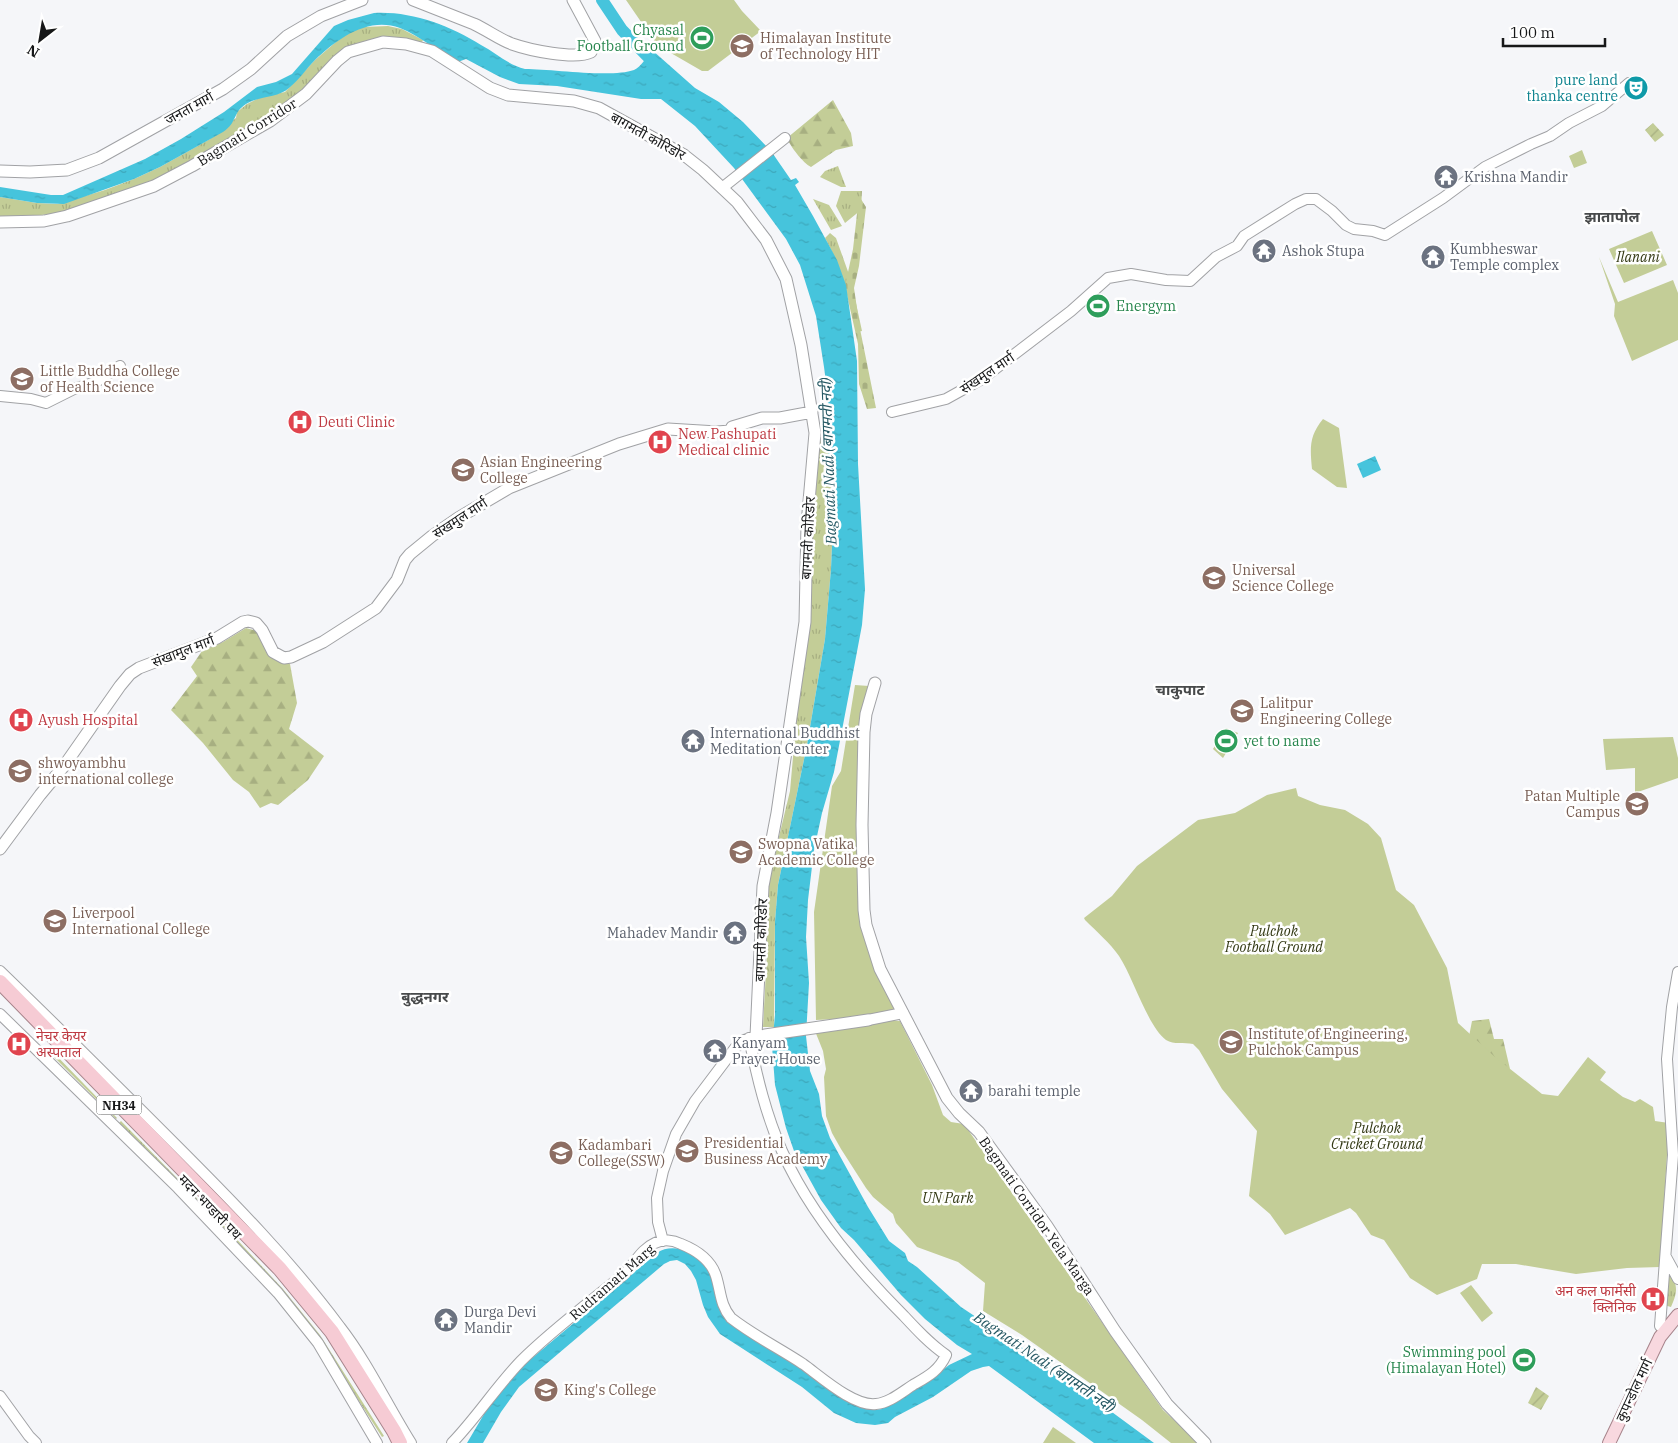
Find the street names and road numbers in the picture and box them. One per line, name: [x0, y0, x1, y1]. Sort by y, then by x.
street label: जनता मार्ग: [162, 87, 217, 129]
street label: Bagmati Corridor: [194, 94, 301, 170]
street label: बागमती कोरिडोर: [607, 108, 689, 164]
street label: संखमुल मार्ग: [956, 348, 1019, 399]
street label: संखमुल मार्ग: [429, 493, 492, 543]
street label: बागमती कोरिडोर: [797, 496, 819, 580]
street label: संखामुल मार्ग: [149, 630, 218, 672]
street label: बागमती कोरिडोर: [751, 898, 771, 982]
road number: NH34: [96, 1096, 142, 1114]
street label: Bagmati Corridor Yela Marga: [975, 1133, 1099, 1299]
street label: मदन भण्डारी पथ: [174, 1171, 246, 1244]
street label: Rudramati Marg: [566, 1240, 659, 1324]
street label: कुपन्डोल मार्ग: [1612, 1355, 1658, 1425]

